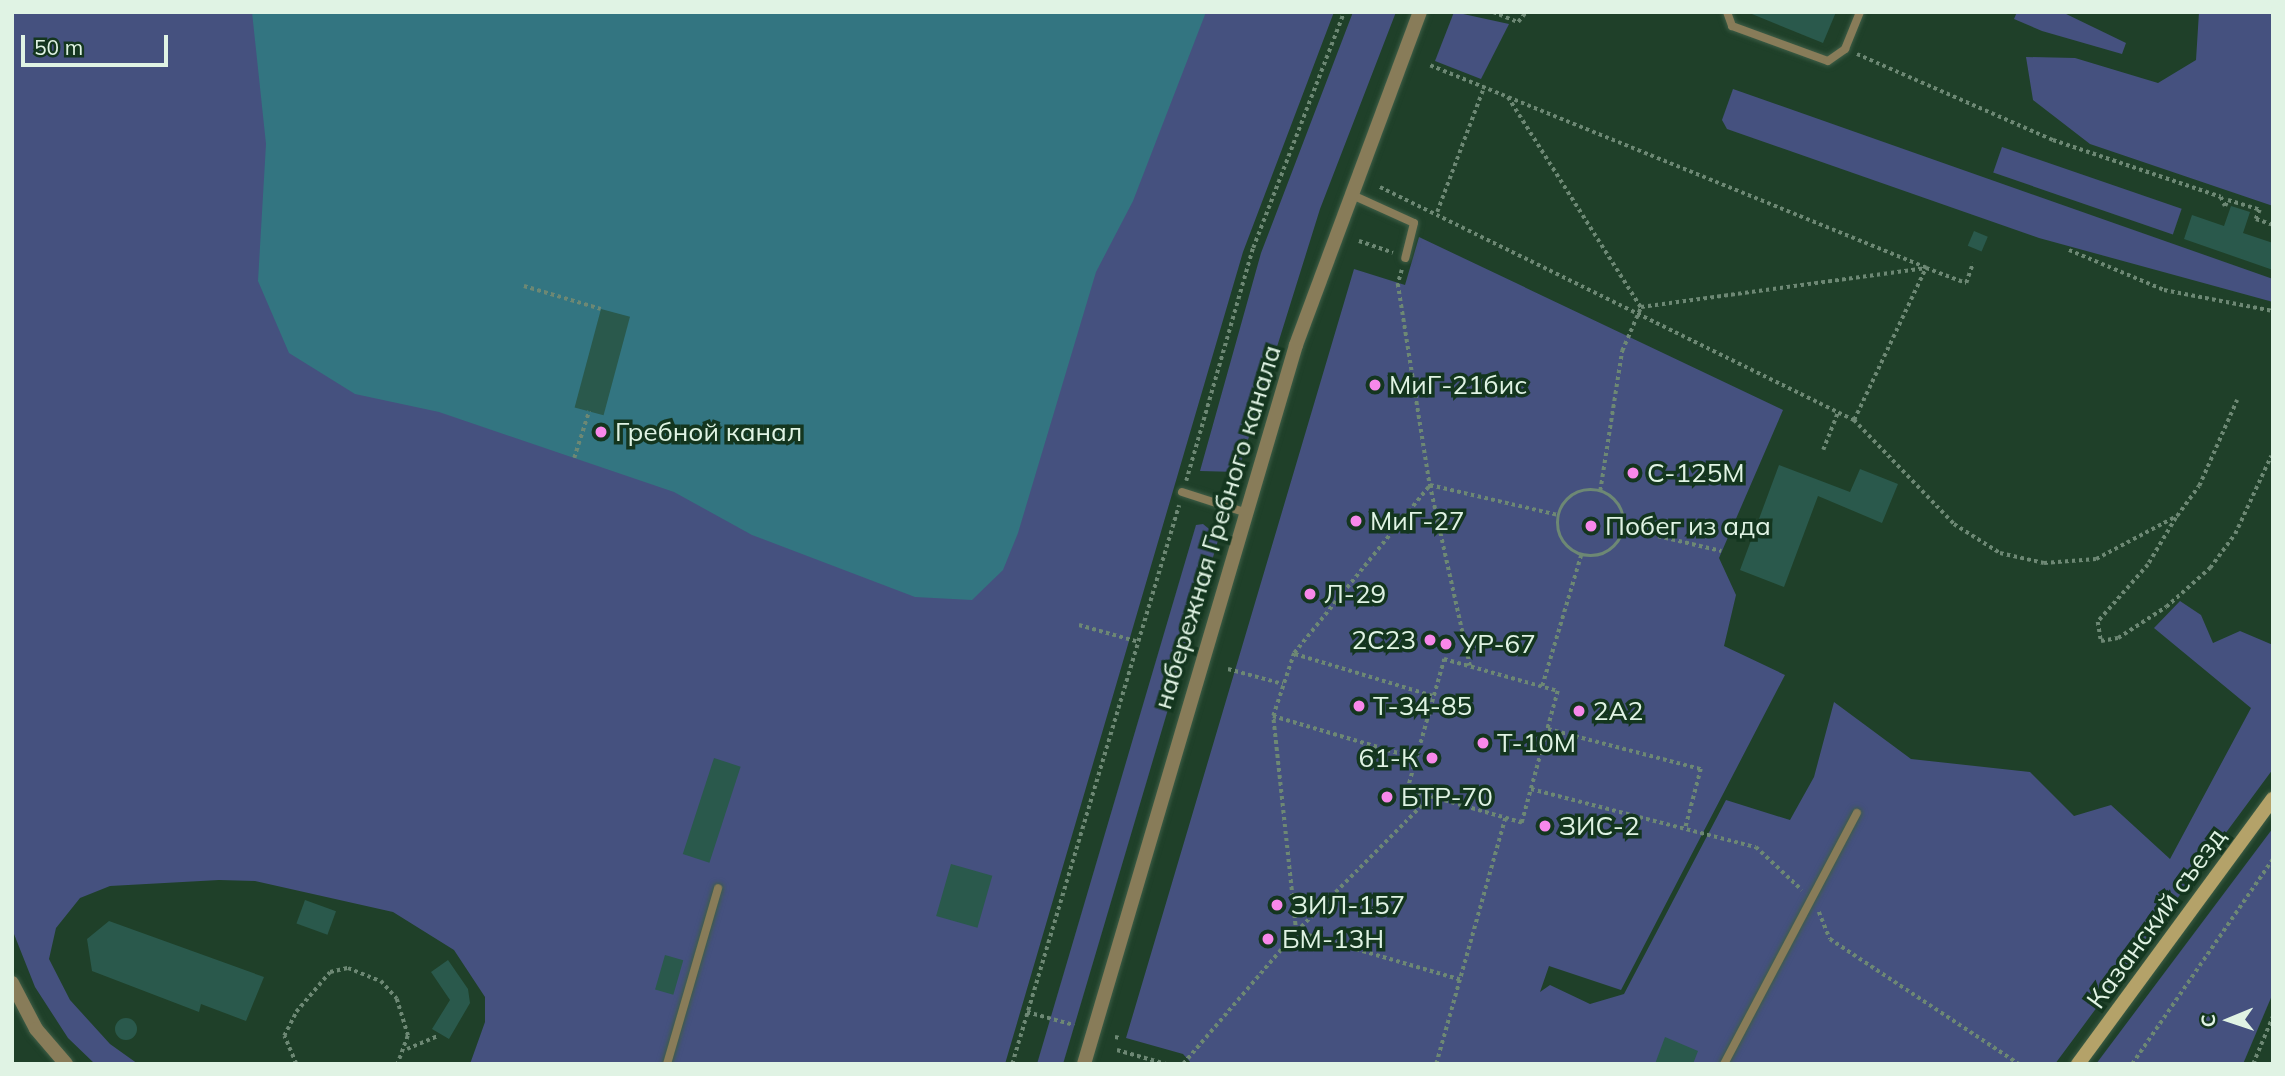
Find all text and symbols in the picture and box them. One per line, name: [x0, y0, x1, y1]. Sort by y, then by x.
scale bar: [24, 21, 172, 65]
text: 50 m: [34, 34, 83, 60]
street label: набережная Гребного канала: [1147, 341, 1287, 713]
place label: МиГ-21бис: [1389, 369, 1527, 401]
marker: МиГ-21бис: [1367, 377, 1383, 393]
place label: Гребной канал: [615, 416, 802, 448]
marker: Гребной канал: [593, 424, 609, 440]
place label: С-125М: [1647, 457, 1745, 489]
marker: С-125М: [1625, 465, 1641, 481]
place label: МиГ-27: [1370, 505, 1465, 537]
place label: Побег из ада: [1605, 510, 1771, 542]
marker: МиГ-27: [1348, 513, 1364, 529]
marker: Побег из ада: [1583, 518, 1599, 534]
place label: Л-29: [1324, 578, 1386, 610]
marker: Л-29: [1302, 586, 1318, 602]
place label: 2С23: [1351, 624, 1416, 656]
place label: УР-67: [1460, 628, 1536, 660]
marker: 2С23: [1422, 632, 1438, 648]
marker: УР-67: [1438, 636, 1454, 652]
place label: T-34-85: [1373, 690, 1472, 722]
place label: 2А2: [1593, 695, 1643, 727]
marker: T-34-85: [1351, 698, 1367, 714]
marker: 2А2: [1571, 703, 1587, 719]
place label: Т-10М: [1497, 727, 1576, 759]
marker: Т-10М: [1475, 735, 1491, 751]
place label: 61-К: [1359, 742, 1418, 774]
marker: 61-К: [1424, 750, 1440, 766]
place label: БТР-70: [1401, 781, 1493, 813]
marker: БТР-70: [1379, 789, 1395, 805]
place label: ЗИС-2: [1559, 810, 1639, 842]
marker: ЗИС-2: [1537, 818, 1553, 834]
street label: Казанский съезд: [2080, 822, 2232, 1014]
place label: ЗИЛ-157: [1291, 889, 1405, 921]
marker: ЗИЛ-157: [1269, 897, 1285, 913]
place label: БМ-13Н: [1282, 923, 1384, 955]
marker: БМ-13Н: [1260, 931, 1276, 947]
north arrow: [2194, 985, 2264, 1055]
text: С: [2196, 1014, 2220, 1028]

